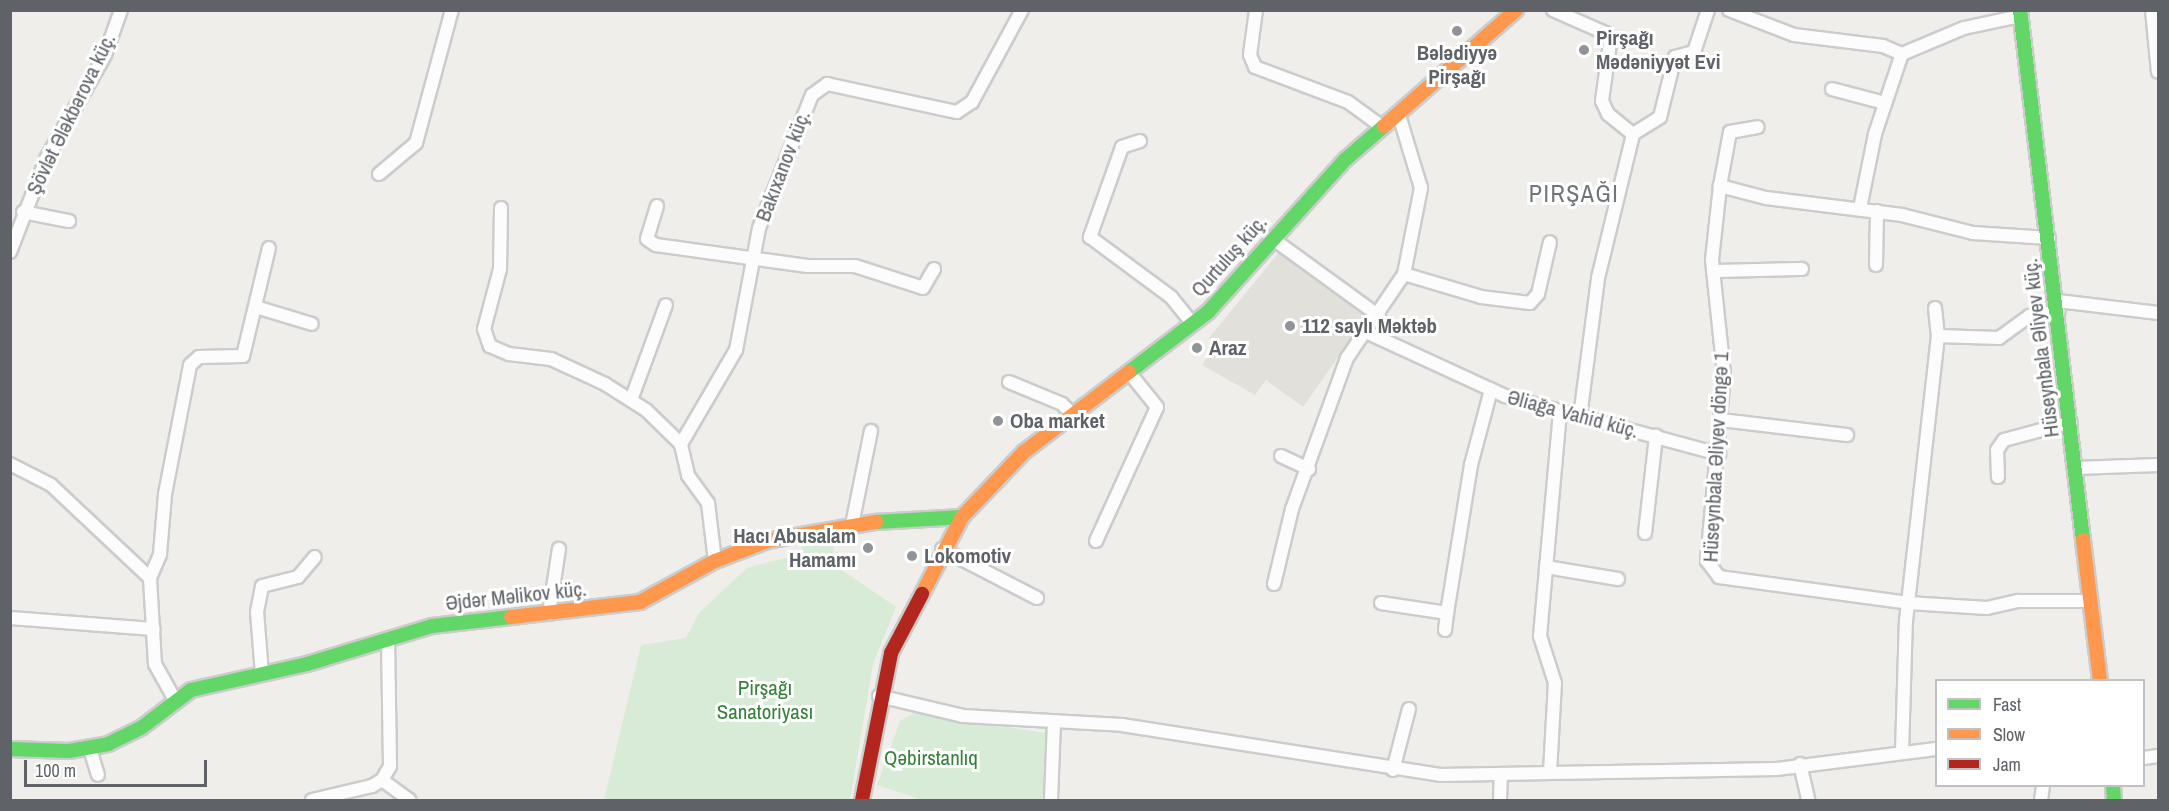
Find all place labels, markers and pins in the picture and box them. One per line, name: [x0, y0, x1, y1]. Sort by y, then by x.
marker: Bələdiyyə Pirşağı: [1450, 24, 1464, 38]
place label: Pirşağı Mədəniyyət Evi: [1596, 25, 1720, 75]
place label: Bələdiyyə Pirşağı: [1417, 40, 1497, 90]
marker: Pirşağı Mədəniyyət Evi: [1577, 43, 1591, 57]
place label: 112 saylı Məktəb: [1302, 313, 1437, 339]
marker: 112 saylı Məktəb: [1283, 319, 1297, 333]
place label: Araz: [1209, 335, 1246, 361]
marker: Araz: [1190, 341, 1204, 355]
place label: Oba market: [1010, 408, 1105, 434]
marker: Oba market: [991, 414, 1005, 428]
place label: Hacı Abusalam Hamamı: [733, 523, 856, 573]
marker: Hacı Abusalam Hamamı: [861, 541, 875, 555]
place label: Lokomotiv: [924, 543, 1011, 569]
marker: Lokomotiv: [905, 549, 919, 563]

